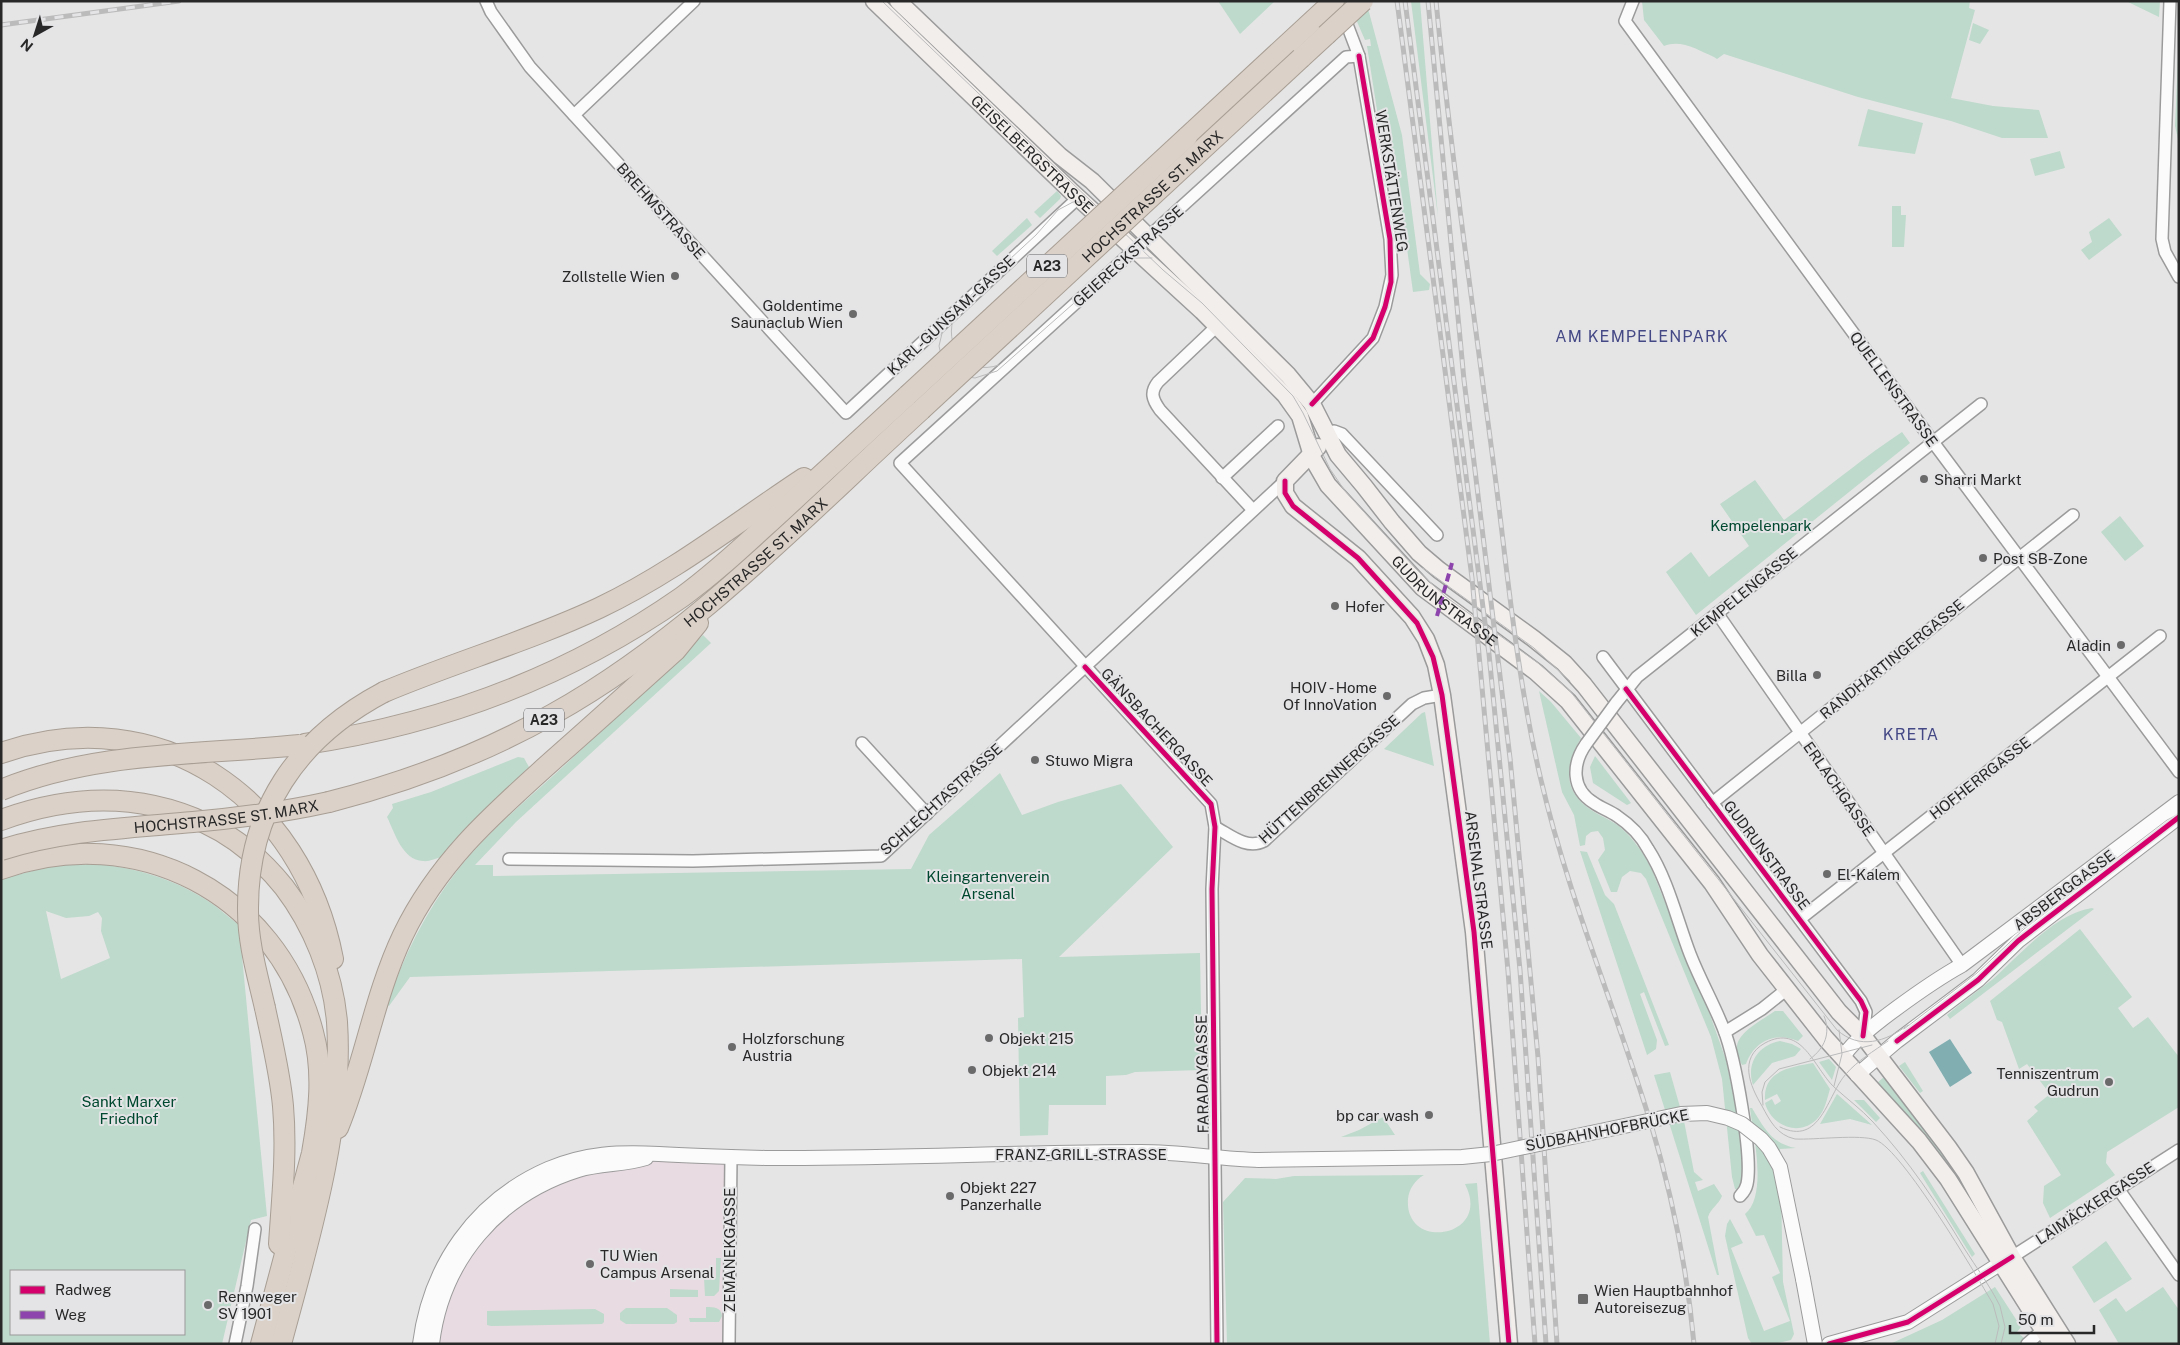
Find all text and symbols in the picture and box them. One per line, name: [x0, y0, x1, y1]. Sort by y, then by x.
north arrow: [10, 10, 60, 60]
text: N: [18, 35, 36, 55]
street label: GEISELBERGSTRASSE: [968, 91, 1097, 216]
street label: WERKSTÄTTENWEG: [1372, 108, 1413, 253]
street label: HOCHSTRASSE ST. MARX: [1078, 127, 1226, 265]
street label: BREHMSTRASSE: [613, 160, 709, 262]
street label: GEIERECKSTRASSE: [1069, 202, 1187, 310]
street label: KARL-GUNSAM-GASSE: [884, 252, 1018, 378]
road number: A23: [1027, 255, 1067, 278]
place label: Zollstelle Wien: [562, 268, 665, 285]
marker: Zollstelle Wien: [669, 270, 681, 282]
place label: Goldentime Saunaclub Wien: [731, 297, 843, 331]
marker: Goldentime Saunaclub Wien: [847, 308, 859, 320]
district label: AM KEMPELENPARK: [1555, 327, 1729, 346]
street label: QUELLENSTRASSE: [1847, 328, 1941, 450]
place label: Sharri Markt: [1934, 471, 2022, 488]
marker: Sharri Markt: [1918, 473, 1930, 485]
street label: HOCHSTRASSE ST. MARX: [680, 494, 830, 630]
park label: Kempelenpark: [1710, 517, 1812, 534]
street label: KEMPELENGASSE: [1687, 544, 1801, 640]
place label: Post SB-Zone: [1993, 550, 2088, 567]
street label: GUDRUNSTRASSE: [1389, 552, 1501, 649]
marker: Post SB-Zone: [1977, 552, 1989, 564]
street label: RANDHARTINGERGASSE: [1817, 596, 1967, 722]
place label: Hofer: [1345, 598, 1385, 615]
marker: Hofer: [1329, 600, 1341, 612]
place label: Aladin: [2066, 637, 2111, 654]
marker: Aladin: [2115, 639, 2127, 651]
street label: GÄNSBACHERGASSE: [1098, 664, 1217, 790]
place label: Billa: [1776, 667, 1807, 684]
marker: Billa: [1811, 669, 1823, 681]
place label: HOIV - Home Of InnoVation: [1283, 679, 1377, 713]
marker: HOIV - Home Of InnoVation: [1381, 690, 1393, 702]
road number: A23: [524, 708, 564, 732]
street label: HÜTTENBRENNERGASSE: [1254, 711, 1403, 847]
district label: KRETA: [1883, 725, 1939, 744]
street label: HOFHERRGASSE: [1926, 733, 2034, 823]
street label: ERLACHGASSE: [1800, 739, 1878, 839]
street label: SCHLECHTASTRASSE: [877, 740, 1005, 858]
place label: Stuwo Migra: [1045, 752, 1133, 769]
marker: Stuwo Migra: [1029, 754, 1041, 766]
street label: HOCHSTRASSE ST. MARX: [133, 796, 320, 835]
street label: GUDRUNSTRASSE: [1720, 797, 1814, 913]
street label: ARSENALSTRASSE: [1462, 810, 1496, 950]
street label: ABSBERGGASSE: [2010, 846, 2118, 934]
place label: El-Kalem: [1837, 866, 1900, 883]
park label: Kleingartenverein Arsenal: [926, 868, 1050, 902]
marker: El-Kalem: [1821, 868, 1833, 880]
street label: FARADAYGASSE: [1192, 1015, 1212, 1133]
place label: Holzforschung Austria: [742, 1030, 845, 1064]
place label: Objekt 215: [999, 1030, 1074, 1047]
marker: Objekt 215: [983, 1032, 995, 1044]
marker: Holzforschung Austria: [726, 1041, 738, 1053]
place label: Objekt 214: [982, 1062, 1056, 1079]
marker: Objekt 214: [966, 1064, 978, 1076]
place label: Tenniszentrum Gudrun: [1997, 1065, 2099, 1099]
marker: Tenniszentrum Gudrun: [2103, 1076, 2115, 1088]
park label: Sankt Marxer Friedhof: [82, 1093, 177, 1127]
street label: SÜDBAHNHOFBRÜCKE: [1524, 1105, 1690, 1154]
place label: bp car wash: [1336, 1107, 1419, 1124]
marker: bp car wash: [1423, 1109, 1435, 1121]
street label: FRANZ-GRILL-STRASSE: [995, 1146, 1167, 1163]
street label: LAIMÄCKERGASSE: [2032, 1157, 2158, 1248]
place label: Objekt 227 Panzerhalle: [960, 1179, 1042, 1213]
street label: ZEMANEKGASSE: [721, 1188, 738, 1312]
marker: Objekt 227 Panzerhalle: [944, 1190, 956, 1202]
place label: TU Wien Campus Arsenal: [600, 1247, 714, 1281]
marker: TU Wien Campus Arsenal: [584, 1258, 596, 1270]
legend: [10, 1270, 185, 1335]
text: Radweg: [55, 1281, 112, 1298]
place label: Wien Hauptbahnhof Autoreisezug: [1594, 1282, 1733, 1316]
place label: Rennweger SV 1901: [218, 1288, 297, 1322]
marker: Wien Hauptbahnhof Autoreisezug: [1576, 1292, 1590, 1306]
marker: Rennweger SV 1901: [202, 1299, 214, 1311]
scale bar: [2010, 1302, 2094, 1334]
text: Weg: [55, 1306, 86, 1323]
text: 50 m: [2018, 1311, 2053, 1328]

